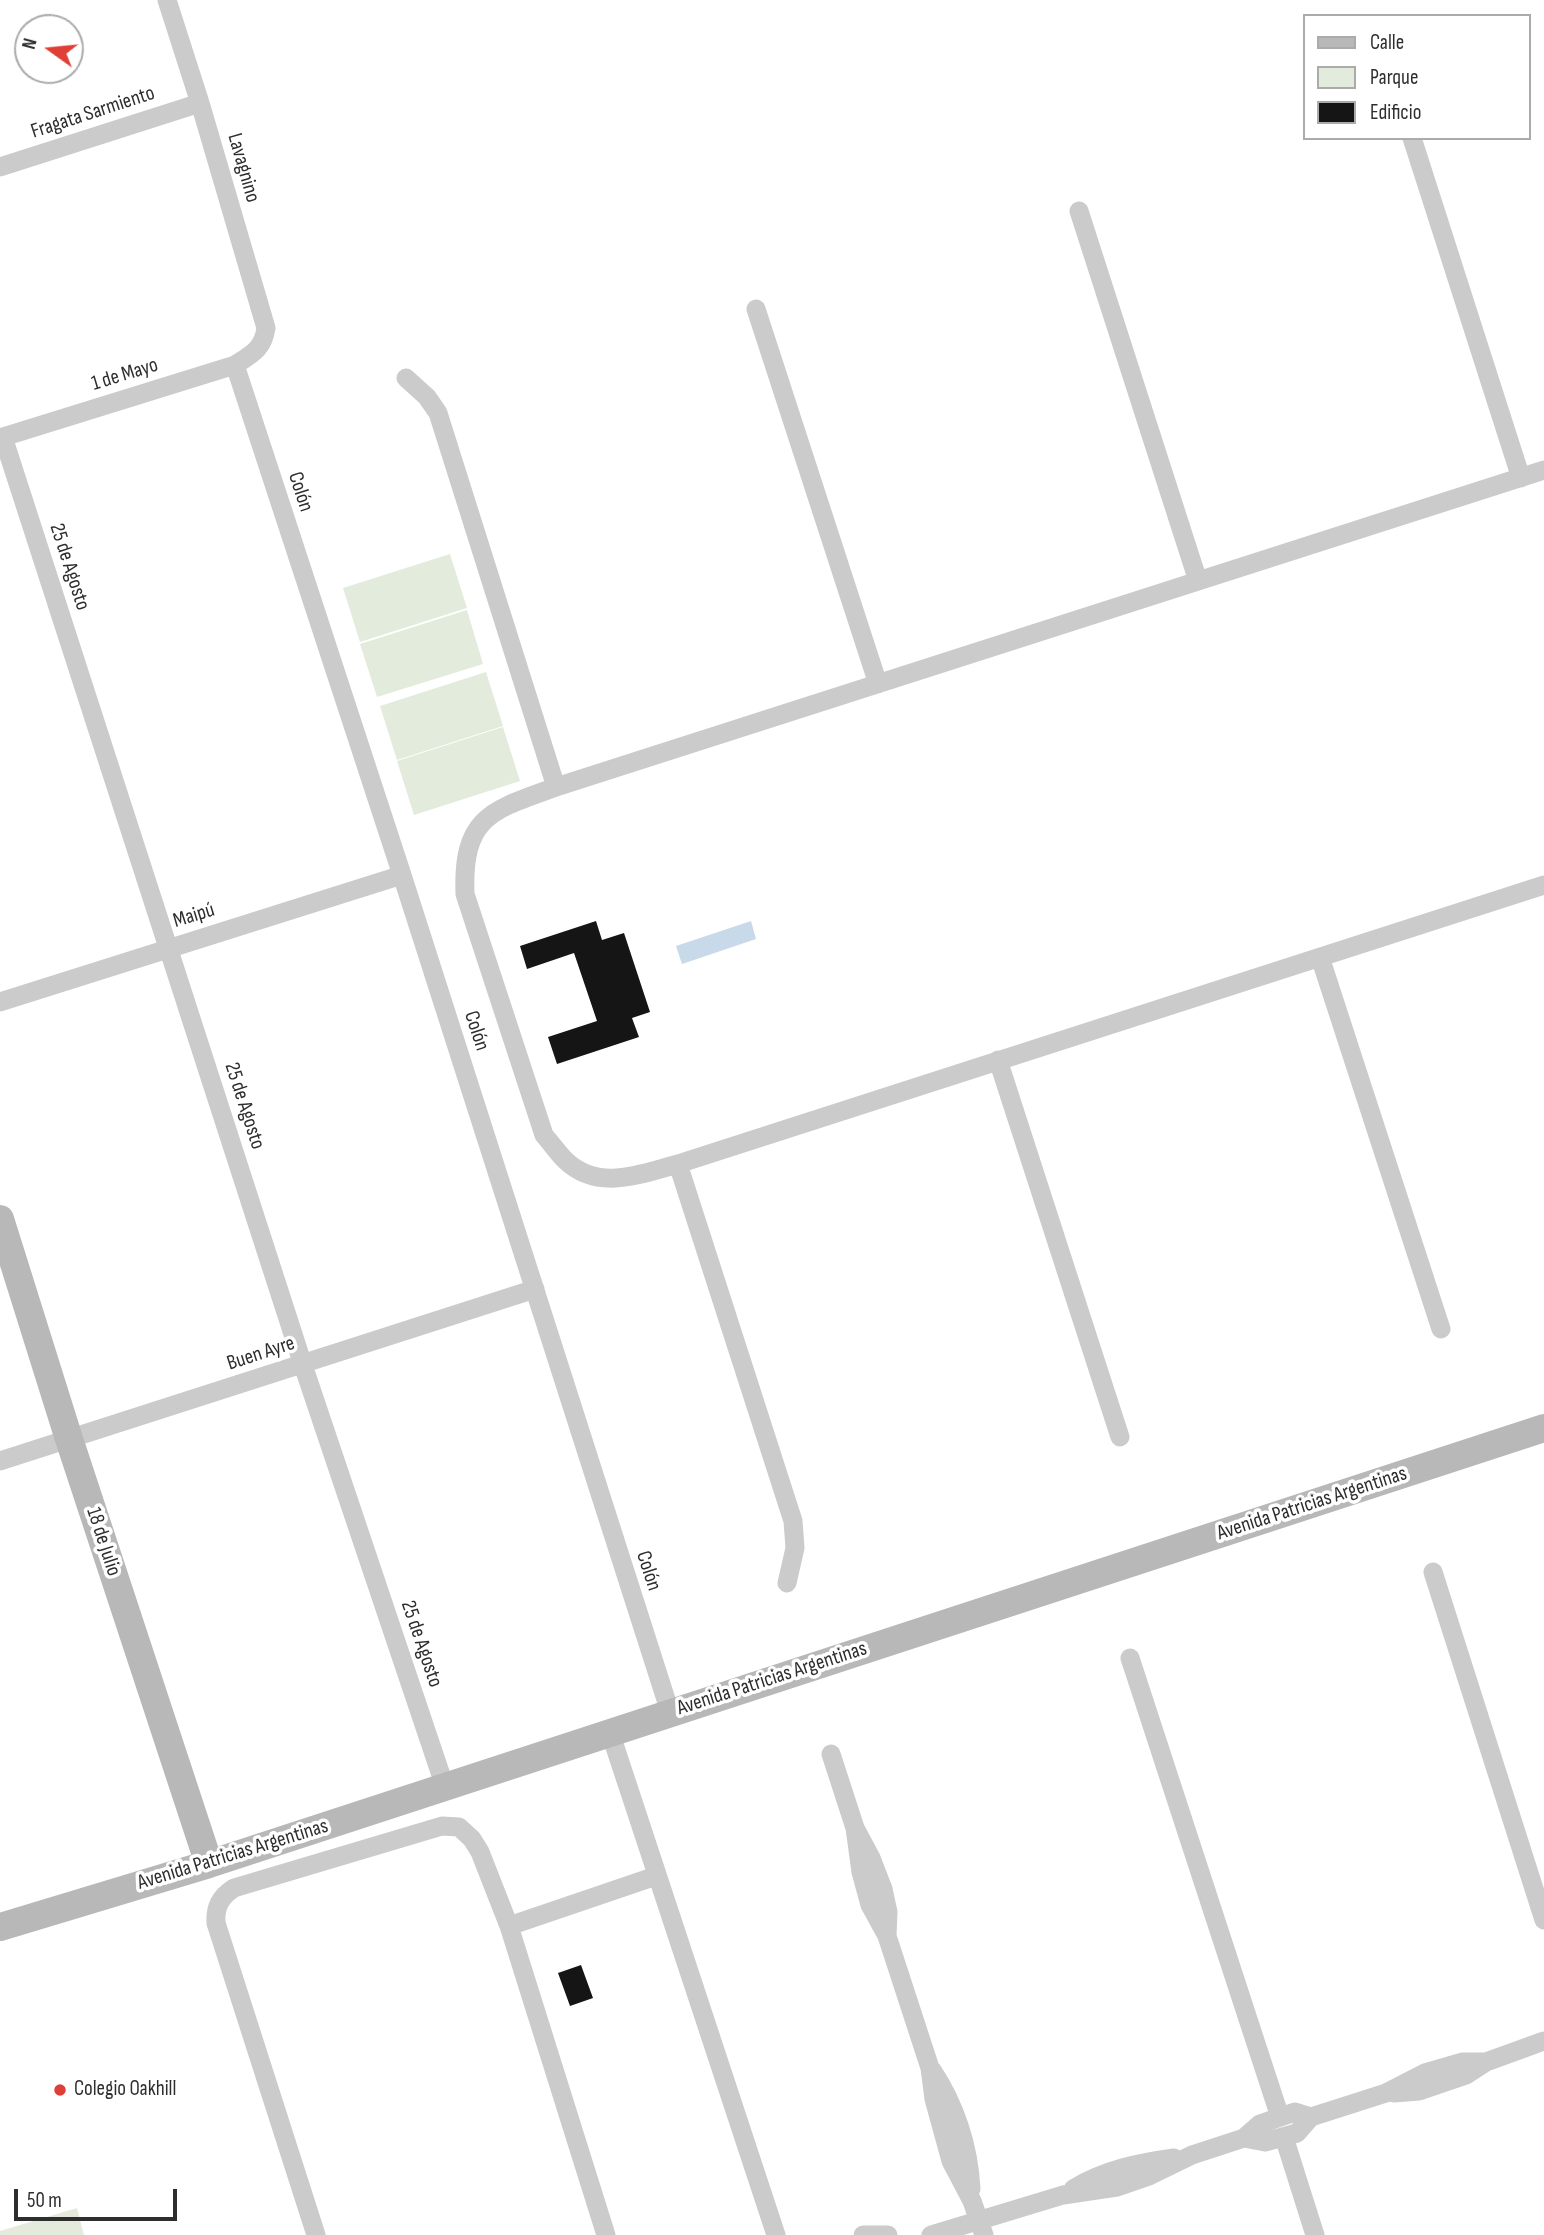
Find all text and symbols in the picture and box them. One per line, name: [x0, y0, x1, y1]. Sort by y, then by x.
north arrow: [14, 14, 84, 84]
legend: [1302, 14, 1530, 140]
text: Calle: [1370, 30, 1404, 55]
text: N: [18, 36, 43, 52]
text: Parque: [1370, 65, 1418, 90]
street label: Fragata Sarmiento: [28, 81, 158, 145]
text: Edificio: [1370, 100, 1421, 125]
street label: Lavagnino: [221, 131, 265, 205]
street label: 1 de Mayo: [89, 353, 161, 397]
street label: Colón: [282, 469, 318, 515]
street label: 25 de Agosto: [43, 520, 95, 614]
street label: Maipú: [170, 898, 218, 934]
street label: Colón: [458, 1008, 494, 1054]
street label: 25 de Agosto: [218, 1059, 270, 1153]
street label: Buen Ayre: [224, 1331, 298, 1377]
street label: Avenida Patricias Argentinas: [1214, 1461, 1410, 1547]
street label: 18 de Julio: [80, 1505, 126, 1579]
street label: Colón: [630, 1548, 666, 1594]
street label: 25 de Agosto: [394, 1597, 448, 1691]
street label: Avenida Patricias Argentinas: [674, 1636, 870, 1722]
street label: Avenida Patricias Argentinas: [135, 1814, 331, 1896]
place label: Colegio Oakhill: [74, 2077, 176, 2103]
marker: Colegio Oakhill: [52, 2082, 68, 2098]
scale bar: [18, 2176, 180, 2220]
text: 50 m: [27, 2188, 62, 2213]

